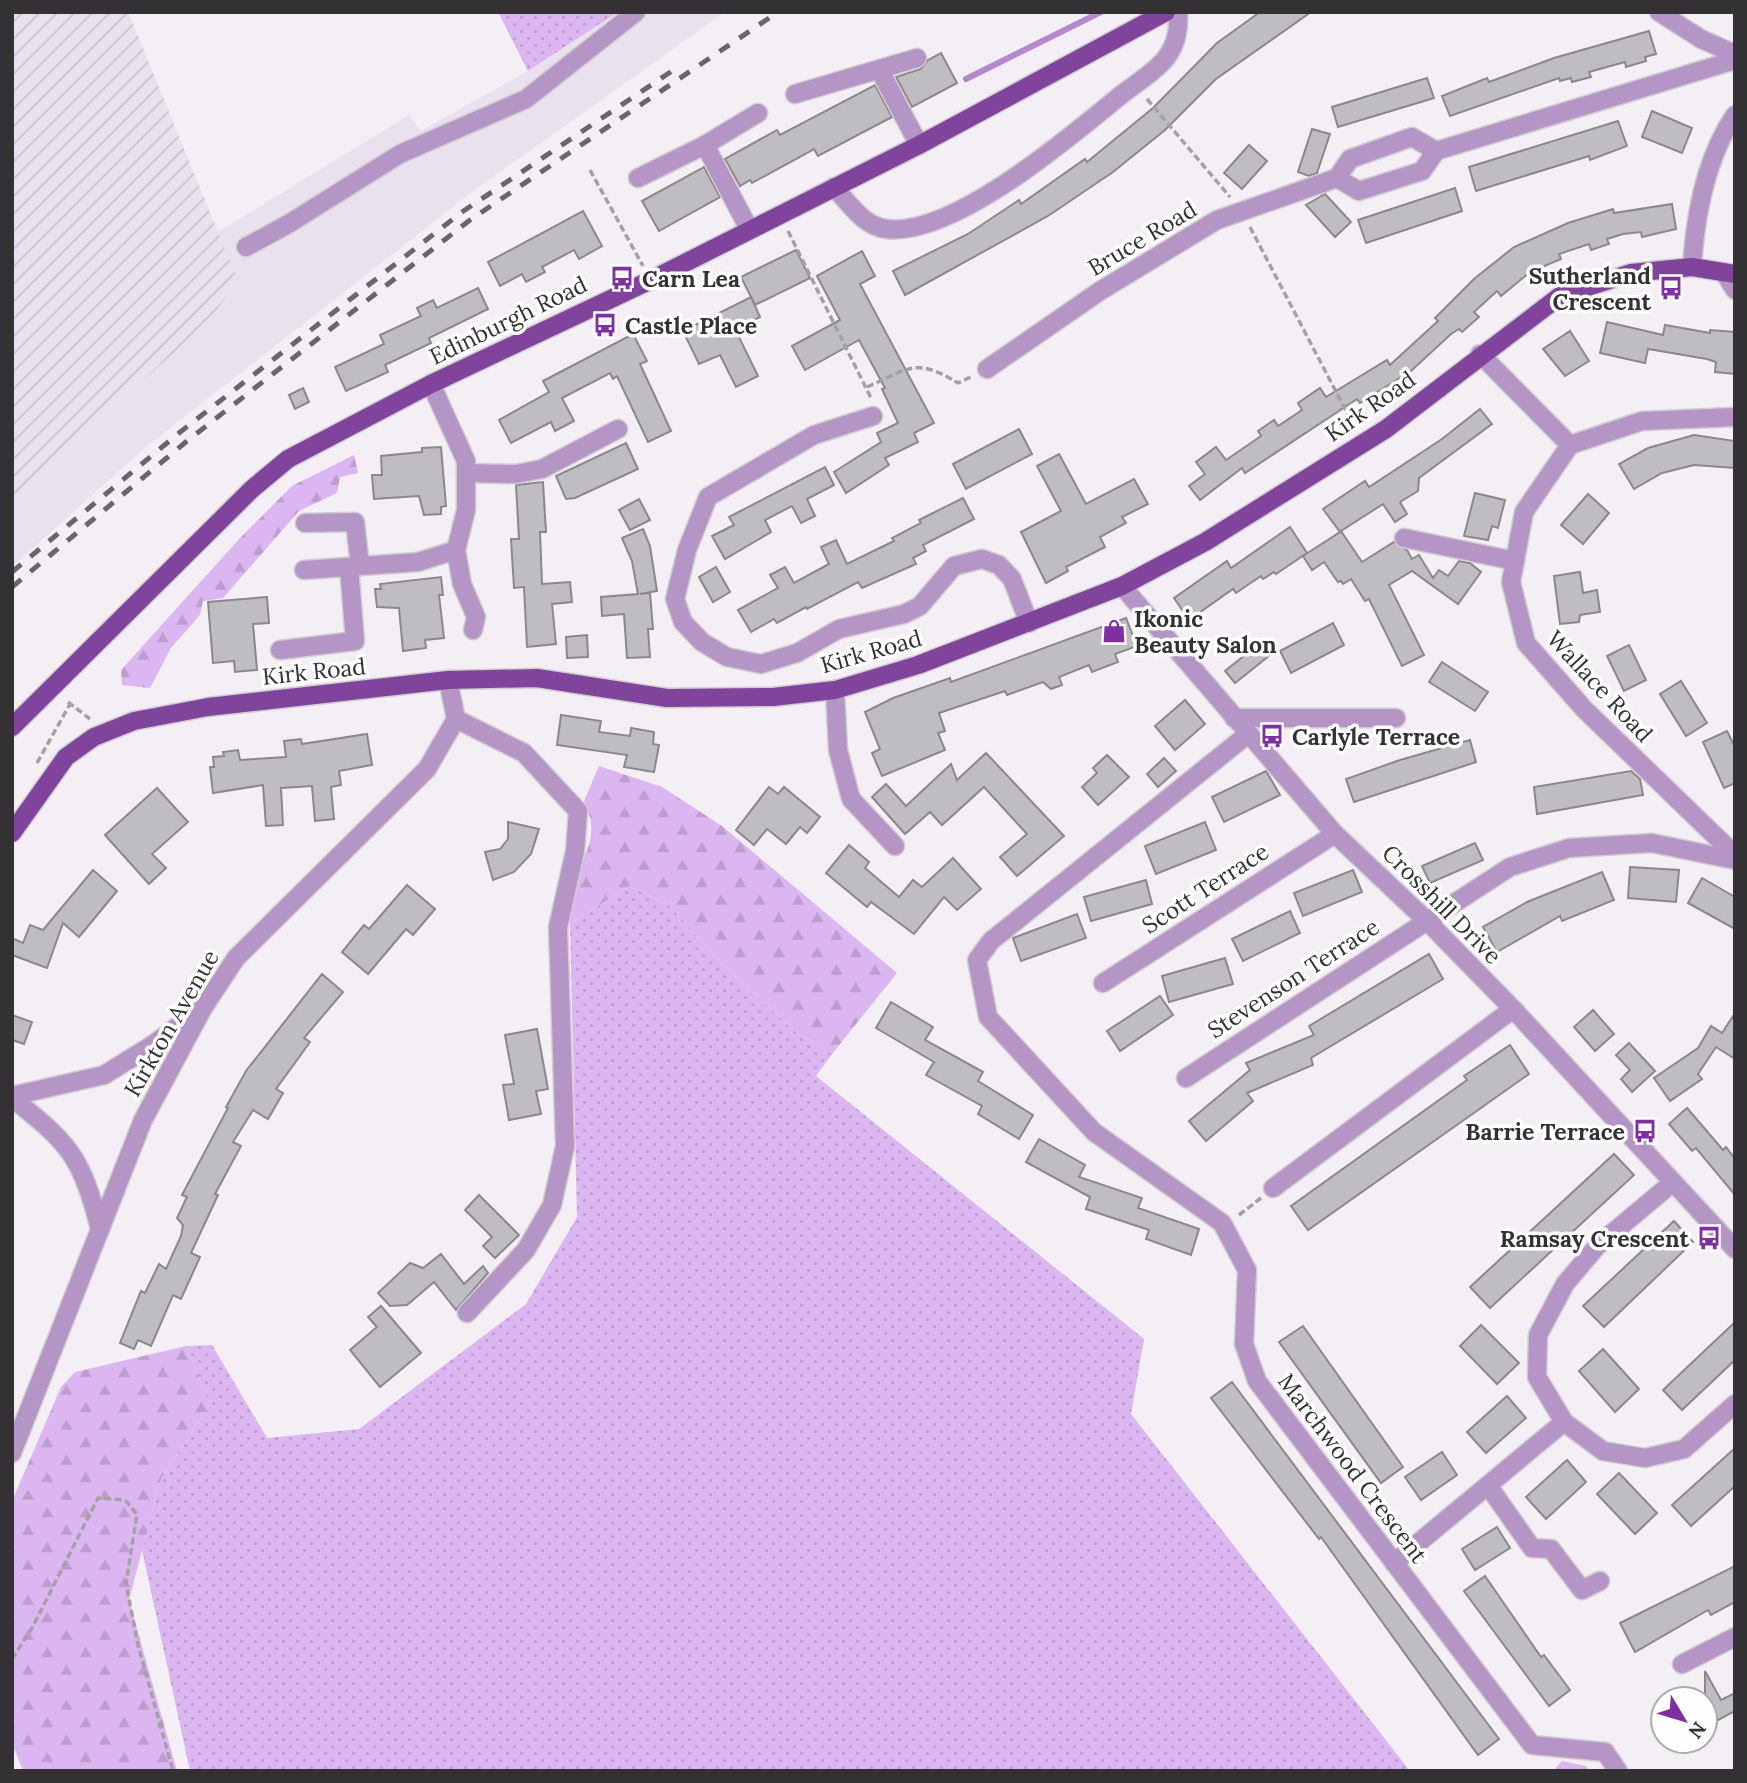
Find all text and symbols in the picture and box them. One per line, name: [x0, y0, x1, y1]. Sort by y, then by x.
street label: Bruce Road: [1082, 194, 1202, 282]
place label: Sutherland Crescent: [1529, 261, 1651, 316]
bus stop icon: Carn Lea: [608, 264, 636, 292]
place label: Carn Lea: [642, 264, 740, 293]
street label: Edinburgh Road: [424, 269, 592, 371]
bus stop icon: Sutherland Crescent: [1657, 274, 1685, 302]
bus stop icon: Castle Place: [591, 311, 619, 339]
place label: Castle Place: [625, 311, 757, 340]
street label: Kirk Road: [1319, 364, 1421, 448]
place label: Ikonic Beauty Salon: [1134, 604, 1277, 659]
shop icon: Ikonic Beauty Salon: [1100, 617, 1128, 645]
street label: Kirk Road: [817, 623, 925, 679]
street label: Wallace Road: [1541, 624, 1659, 748]
street label: Kirk Road: [261, 651, 367, 691]
bus stop icon: Carlyle Terrace: [1258, 722, 1286, 750]
place label: Carlyle Terrace: [1292, 722, 1460, 751]
street label: Scott Terrace: [1136, 836, 1274, 940]
street label: Crosshill Drive: [1376, 838, 1508, 970]
street label: Stevenson Terrace: [1202, 912, 1384, 1044]
street label: Kirkton Avenue: [117, 944, 225, 1102]
place label: Barrie Terrace: [1465, 1117, 1625, 1146]
bus stop icon: Barrie Terrace: [1631, 1117, 1659, 1145]
place label: Ramsay Crescent: [1500, 1224, 1689, 1253]
bus stop icon: Ramsay Crescent: [1695, 1224, 1723, 1252]
street label: Marchwood Crescent: [1272, 1368, 1434, 1569]
north arrow: [1649, 1685, 1719, 1755]
text: N: [1683, 1717, 1711, 1744]

